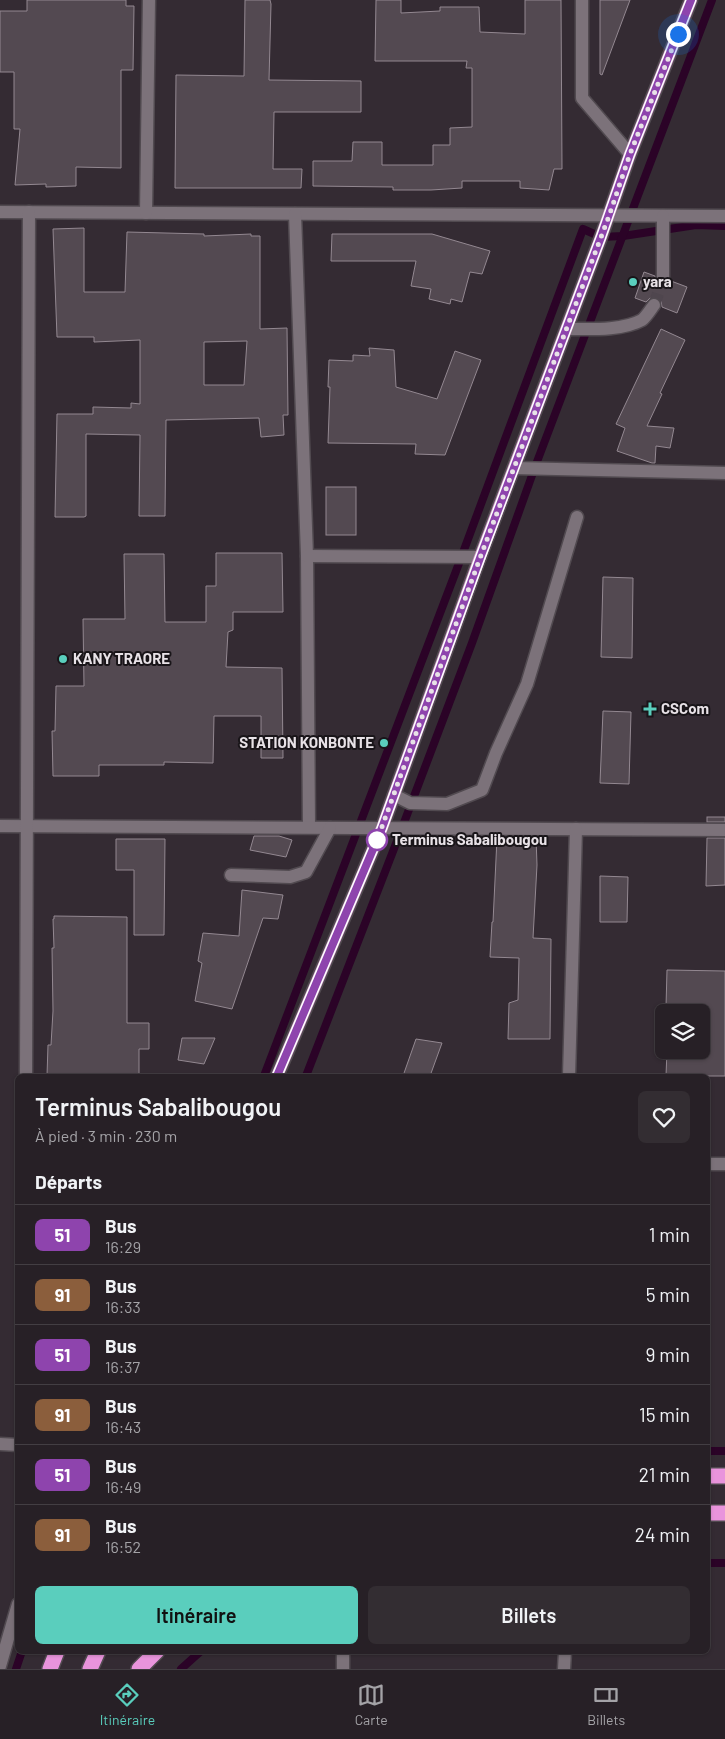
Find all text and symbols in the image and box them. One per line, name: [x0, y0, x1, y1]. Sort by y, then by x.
your location: [666, 22, 691, 47]
place label: yara: [643, 272, 672, 290]
marker: yara: [627, 276, 639, 288]
place label: KANY TRAORE: [73, 649, 170, 667]
marker: KANY TRAORE: [57, 653, 69, 665]
place label: CSCom: [661, 699, 709, 717]
marker: CSCom: [643, 702, 657, 716]
place label: STATION KONBONTE: [239, 733, 374, 751]
marker: STATION KONBONTE: [378, 737, 390, 749]
marker: Terminus Sabalibougou: [366, 829, 388, 851]
place label: Terminus Sabalibougou: [392, 830, 547, 848]
map controls: [655, 1004, 710, 1059]
button: layers: [655, 1004, 710, 1059]
button: heart: [638, 1091, 690, 1143]
text: Terminus Sabalibougou: [35, 1092, 281, 1121]
text: À pied · 3 min · 230 m: [35, 1126, 177, 1145]
text: Départs: [35, 1170, 102, 1193]
text: Bus: [105, 1214, 137, 1237]
text: 1 min: [649, 1223, 690, 1246]
text: 51: [55, 1224, 70, 1246]
text: 16:29: [105, 1237, 141, 1256]
text: Bus: [105, 1274, 137, 1297]
text: 5 min: [646, 1283, 690, 1306]
text: 91: [55, 1284, 70, 1306]
text: 16:33: [105, 1297, 141, 1316]
text: Bus: [105, 1334, 137, 1357]
text: 9 min: [646, 1343, 690, 1366]
text: 51: [55, 1344, 70, 1366]
text: 16:37: [105, 1357, 140, 1376]
text: Bus: [105, 1394, 137, 1417]
text: 15 min: [639, 1403, 690, 1426]
text: 91: [55, 1404, 70, 1426]
text: 16:43: [105, 1417, 141, 1436]
text: Bus: [105, 1454, 137, 1477]
text: 21 min: [639, 1463, 690, 1486]
text: 51: [55, 1464, 70, 1486]
text: 16:49: [105, 1477, 141, 1496]
text: Bus: [105, 1514, 137, 1537]
text: 24 min: [635, 1523, 690, 1546]
text: 91: [55, 1524, 70, 1546]
text: 16:52: [105, 1537, 141, 1556]
button: Itinéraire: [35, 1586, 358, 1644]
button: Billets: [368, 1586, 690, 1644]
tab: Itinéraire: [100, 1681, 155, 1728]
tab: Carte: [355, 1681, 388, 1728]
tab: Billets: [587, 1681, 625, 1728]

